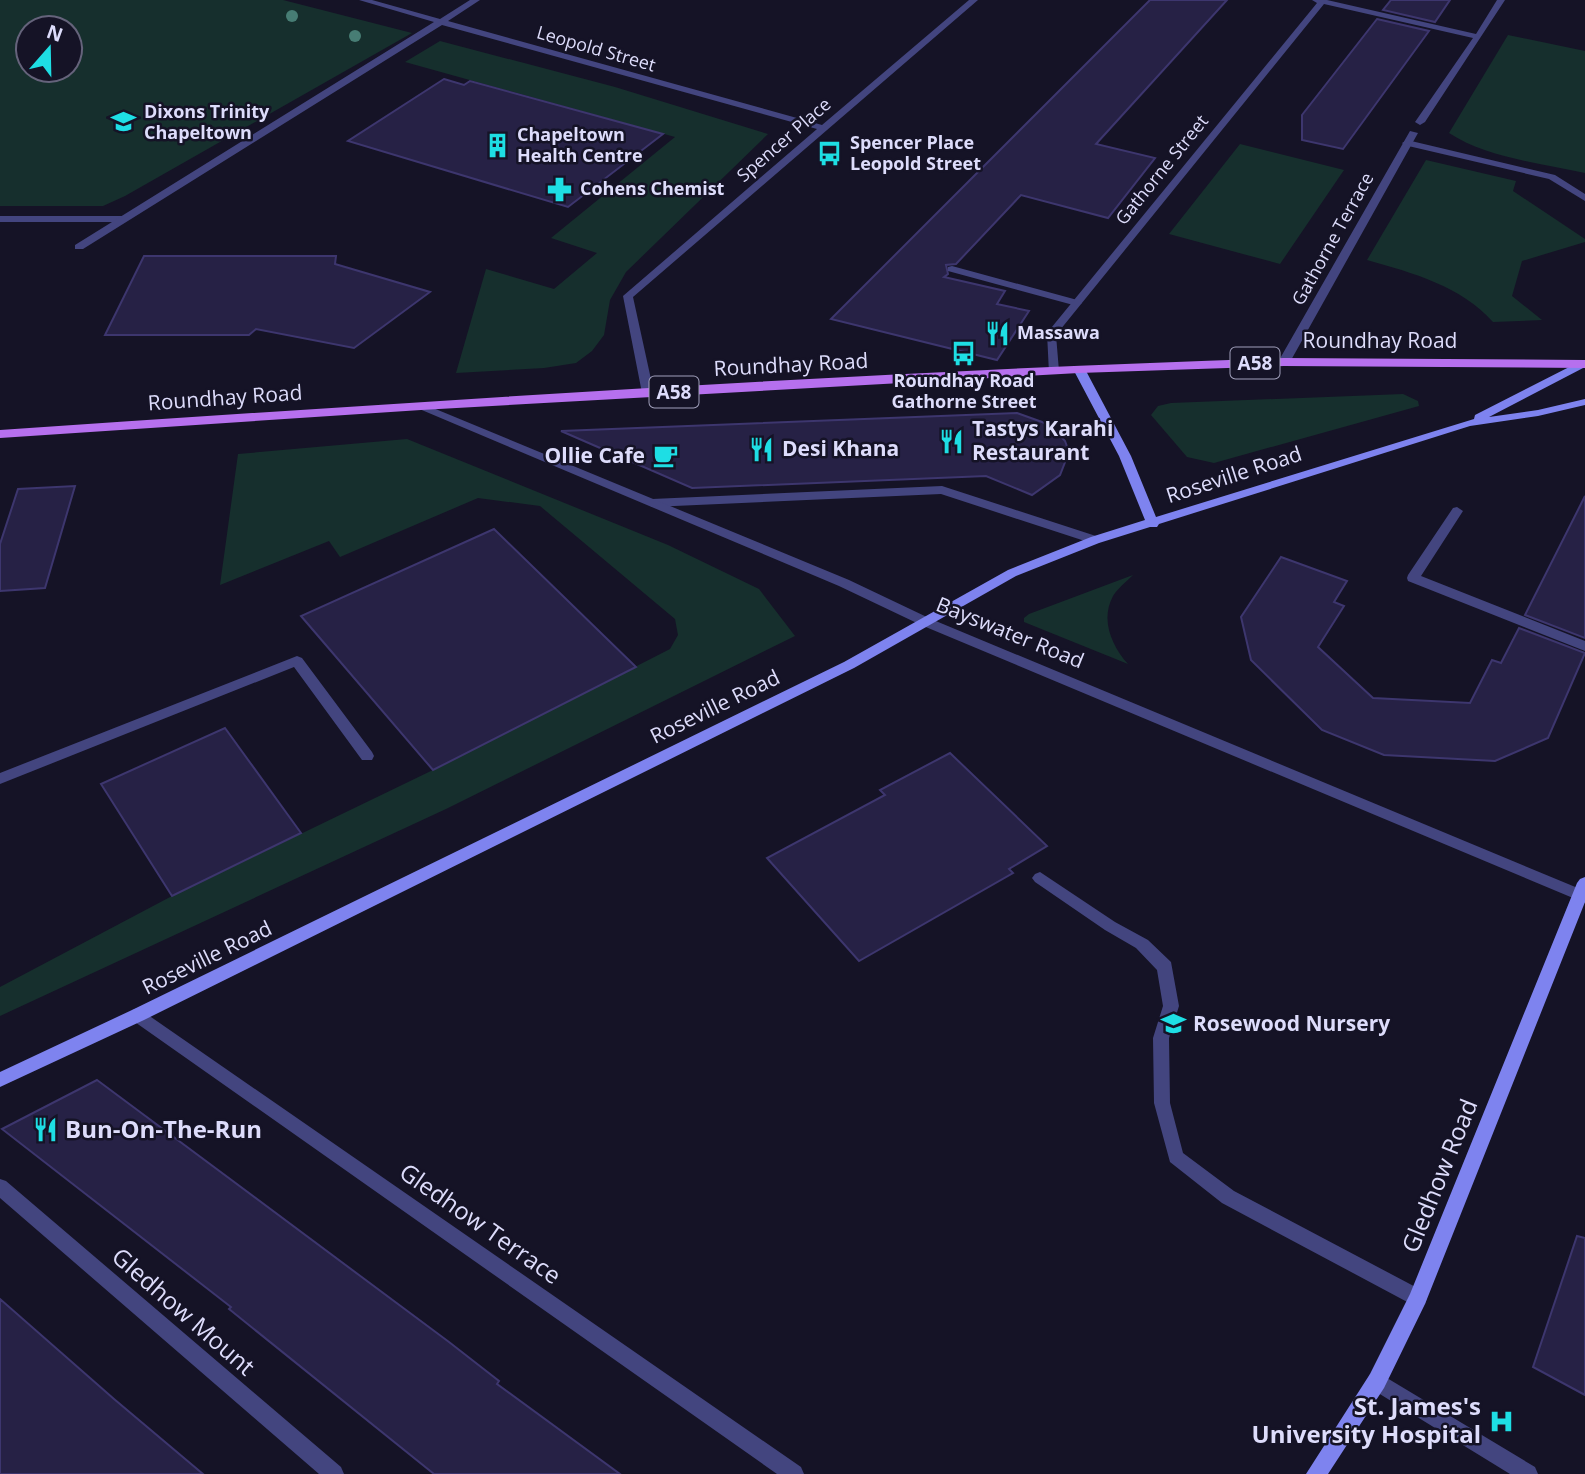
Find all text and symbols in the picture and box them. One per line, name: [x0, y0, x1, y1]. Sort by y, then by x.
north arrow: [14, 14, 84, 84]
text: N: [43, 18, 67, 48]
street label: Leopold Street: [534, 20, 659, 76]
street label: Spencer Place: [731, 92, 835, 187]
place label: Dixons Trinity Chapeltown: [144, 99, 270, 144]
school or university icon: Dixons Trinity Chapeltown: [110, 108, 138, 136]
street label: Gathorne Street: [1109, 109, 1213, 229]
place label: Chapeltown Health Centre: [517, 122, 643, 167]
place label: Spencer Place Leopold Street: [850, 130, 981, 175]
building icon: Chapeltown Health Centre: [483, 131, 511, 159]
bus stop icon: Spencer Place Leopold Street: [816, 139, 844, 167]
street label: Gathorne Terrace: [1286, 168, 1379, 309]
pharmacy icon: Cohens Chemist: [546, 175, 574, 203]
place label: Cohens Chemist: [580, 176, 725, 200]
restaurant icon: Massawa: [983, 319, 1011, 347]
place label: Massawa: [1017, 320, 1100, 344]
street label: Roundhay Road: [1303, 326, 1457, 354]
bus stop icon: Roundhay Road Gathorne Street: [950, 340, 978, 368]
street label: Roundhay Road: [713, 346, 869, 382]
road number: A58: [1230, 348, 1280, 378]
place label: Roundhay Road Gathorne Street: [892, 368, 1037, 413]
road number: A58: [650, 376, 698, 408]
street label: Roundhay Road: [147, 378, 303, 416]
place label: Tastys Karahi Restaurant: [972, 414, 1113, 466]
restaurant icon: Tastys Karahi Restaurant: [938, 427, 966, 455]
place label: Desi Khana: [782, 434, 899, 462]
restaurant icon: Desi Khana: [748, 435, 776, 463]
street label: Roseville Road: [1162, 439, 1305, 509]
place label: Ollie Cafe: [545, 441, 645, 469]
cafe icon: Ollie Cafe: [651, 442, 679, 470]
street label: Bayswater Road: [932, 590, 1088, 674]
street label: Roseville Road: [645, 663, 784, 750]
street label: Roseville Road: [137, 914, 276, 1001]
place label: Rosewood Nursery: [1193, 1009, 1390, 1037]
school or university icon: Rosewood Nursery: [1159, 1010, 1187, 1038]
street label: Gledhow Road: [1393, 1094, 1484, 1257]
place label: Bun-On-The-Run: [65, 1112, 262, 1145]
restaurant icon: Bun-On-The-Run: [31, 1116, 59, 1144]
street label: Gledhow Terrace: [393, 1155, 568, 1291]
street label: Gledhow Mount: [105, 1239, 263, 1382]
place label: St. James's University Hospital: [1252, 1389, 1481, 1450]
hospital icon: St. James's University Hospital: [1487, 1407, 1515, 1435]

